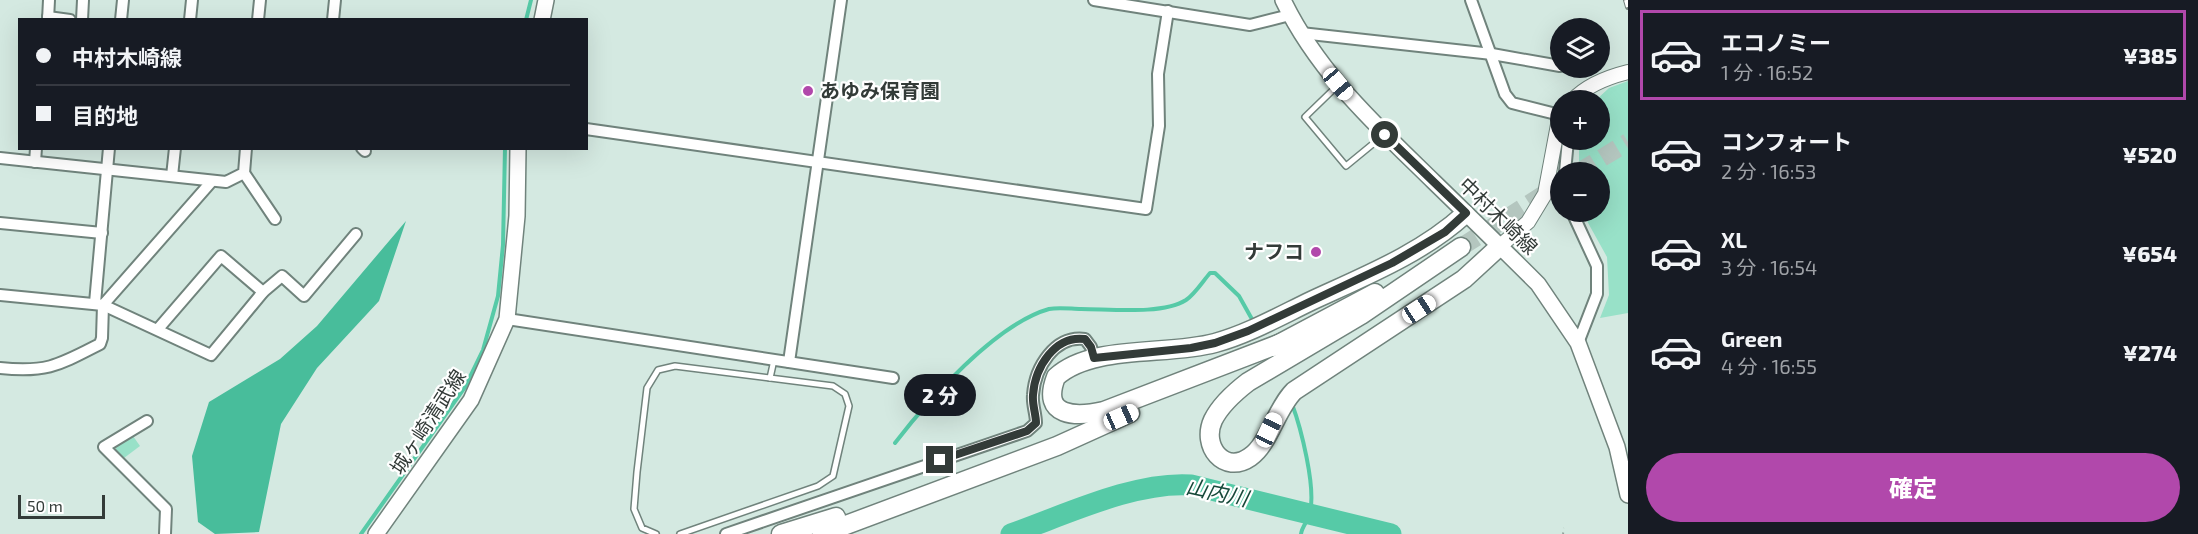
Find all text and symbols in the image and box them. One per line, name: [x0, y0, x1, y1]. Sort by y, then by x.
map controls: [1550, 18, 1610, 222]
button: layers: [1550, 18, 1610, 78]
icon: car: [1649, 28, 1703, 82]
text: エコノミー: [1721, 29, 1831, 55]
text: ¥385: [2123, 42, 2177, 68]
text: 中村木崎線: [72, 44, 182, 70]
text: 1 分 · 16:52: [1721, 60, 1813, 84]
car: [1320, 64, 1356, 104]
place label: あゆみ保育園: [820, 78, 940, 102]
marker: あゆみ保育園: [801, 84, 815, 98]
button: +: [1550, 90, 1610, 150]
text: 目的地: [72, 102, 138, 128]
route start: [1371, 121, 1398, 148]
icon: car: [1649, 127, 1703, 181]
text: コンフォート: [1721, 128, 1852, 154]
text: ¥520: [2122, 141, 2177, 167]
text: 2 分 · 16:53: [1721, 159, 1816, 183]
button: −: [1550, 162, 1610, 222]
street label: 中村木崎線: [1454, 172, 1543, 259]
icon: car: [1649, 226, 1703, 280]
text: XL: [1721, 226, 1747, 252]
place label: ナフコ: [1244, 239, 1304, 263]
text: ¥654: [2122, 240, 2177, 266]
marker: ナフコ: [1309, 245, 1323, 259]
text: 3 分 · 16:54: [1721, 255, 1817, 279]
car: [1399, 292, 1439, 326]
icon: car: [1649, 325, 1703, 379]
text: Green: [1721, 325, 1783, 351]
text: ¥274: [2123, 339, 2177, 365]
text: 4 分 · 16:55: [1721, 354, 1817, 378]
street label: 城ヶ崎清武線: [384, 365, 470, 478]
callout: 2 分: [904, 373, 976, 415]
text: 2 分: [922, 383, 958, 407]
car: [1101, 401, 1141, 433]
car: [1253, 410, 1285, 450]
route end: [926, 446, 953, 473]
button: 確定: [1646, 453, 2180, 522]
water label: 山内川: [1184, 473, 1253, 511]
scale bar: [18, 492, 105, 520]
text: 50 m: [27, 496, 63, 515]

